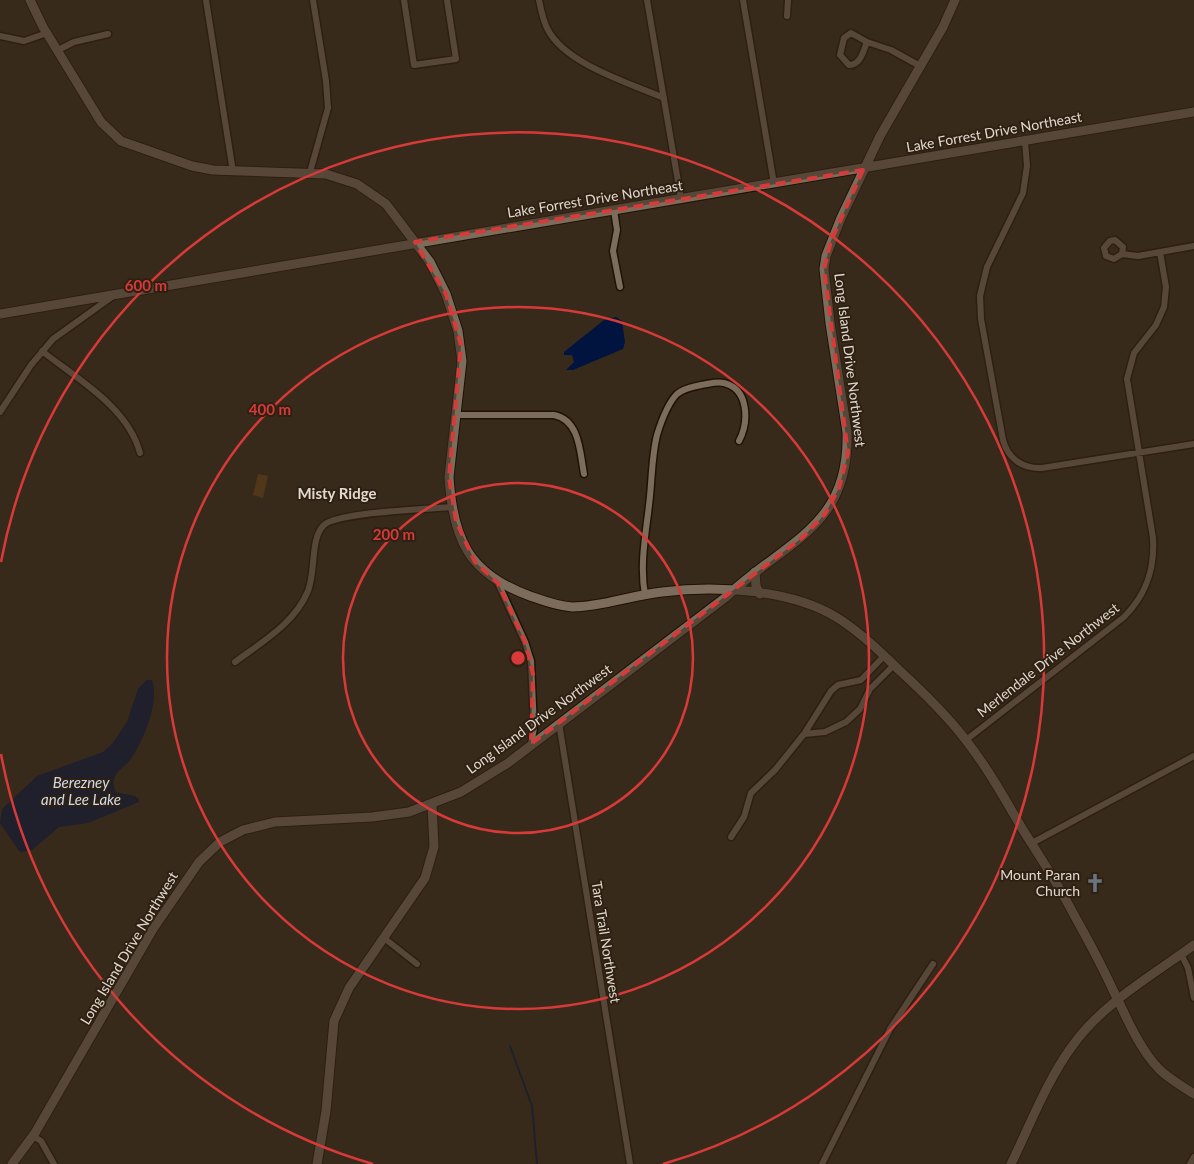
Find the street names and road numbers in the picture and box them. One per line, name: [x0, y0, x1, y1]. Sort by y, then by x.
street label: Lake Forrest Drive Northeast: [905, 108, 1083, 155]
street label: Lake Forrest Drive Northeast: [506, 176, 684, 221]
street label: Long Island Drive Northwest: [831, 272, 870, 448]
street label: Merlendale Drive Northwest: [973, 599, 1122, 720]
street label: Long Island Drive Northwest: [463, 660, 615, 777]
street label: Long Island Drive Northwest: [76, 868, 181, 1027]
street label: Tara Trail Northwest: [588, 880, 625, 1004]

